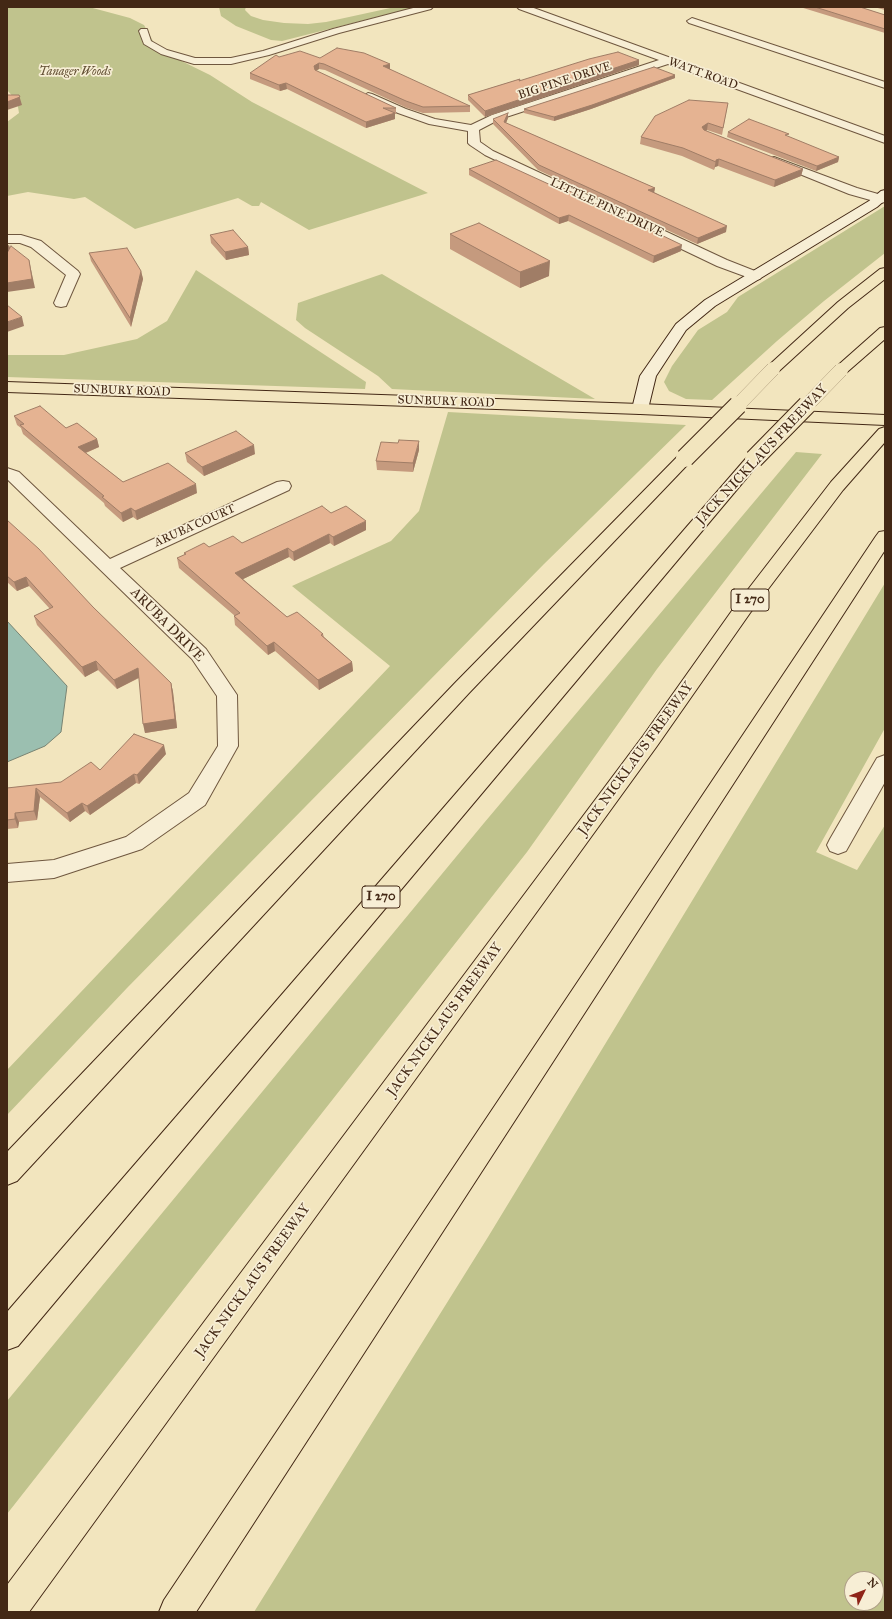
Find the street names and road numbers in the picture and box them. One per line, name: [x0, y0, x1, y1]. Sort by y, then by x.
street label: WATT ROAD: [666, 55, 740, 93]
street label: BIG PINE DRIVE: [516, 59, 614, 103]
street label: LITTLE PINE DRIVE: [548, 175, 666, 241]
street label: JACK NICKLAUS FREEWAY: [693, 381, 831, 529]
street label: SUNBURY ROAD: [73, 382, 171, 400]
street label: SUNBURY ROAD: [397, 393, 495, 411]
street label: ARUBA COURT: [152, 502, 238, 550]
street label: ARUBA DRIVE: [126, 584, 208, 666]
road number: I 270: [731, 589, 769, 611]
street label: JACK NICKLAUS FREEWAY: [575, 679, 697, 839]
road number: I 270: [362, 886, 400, 908]
street label: JACK NICKLAUS FREEWAY: [384, 940, 506, 1100]
street label: JACK NICKLAUS FREEWAY: [192, 1201, 314, 1361]

